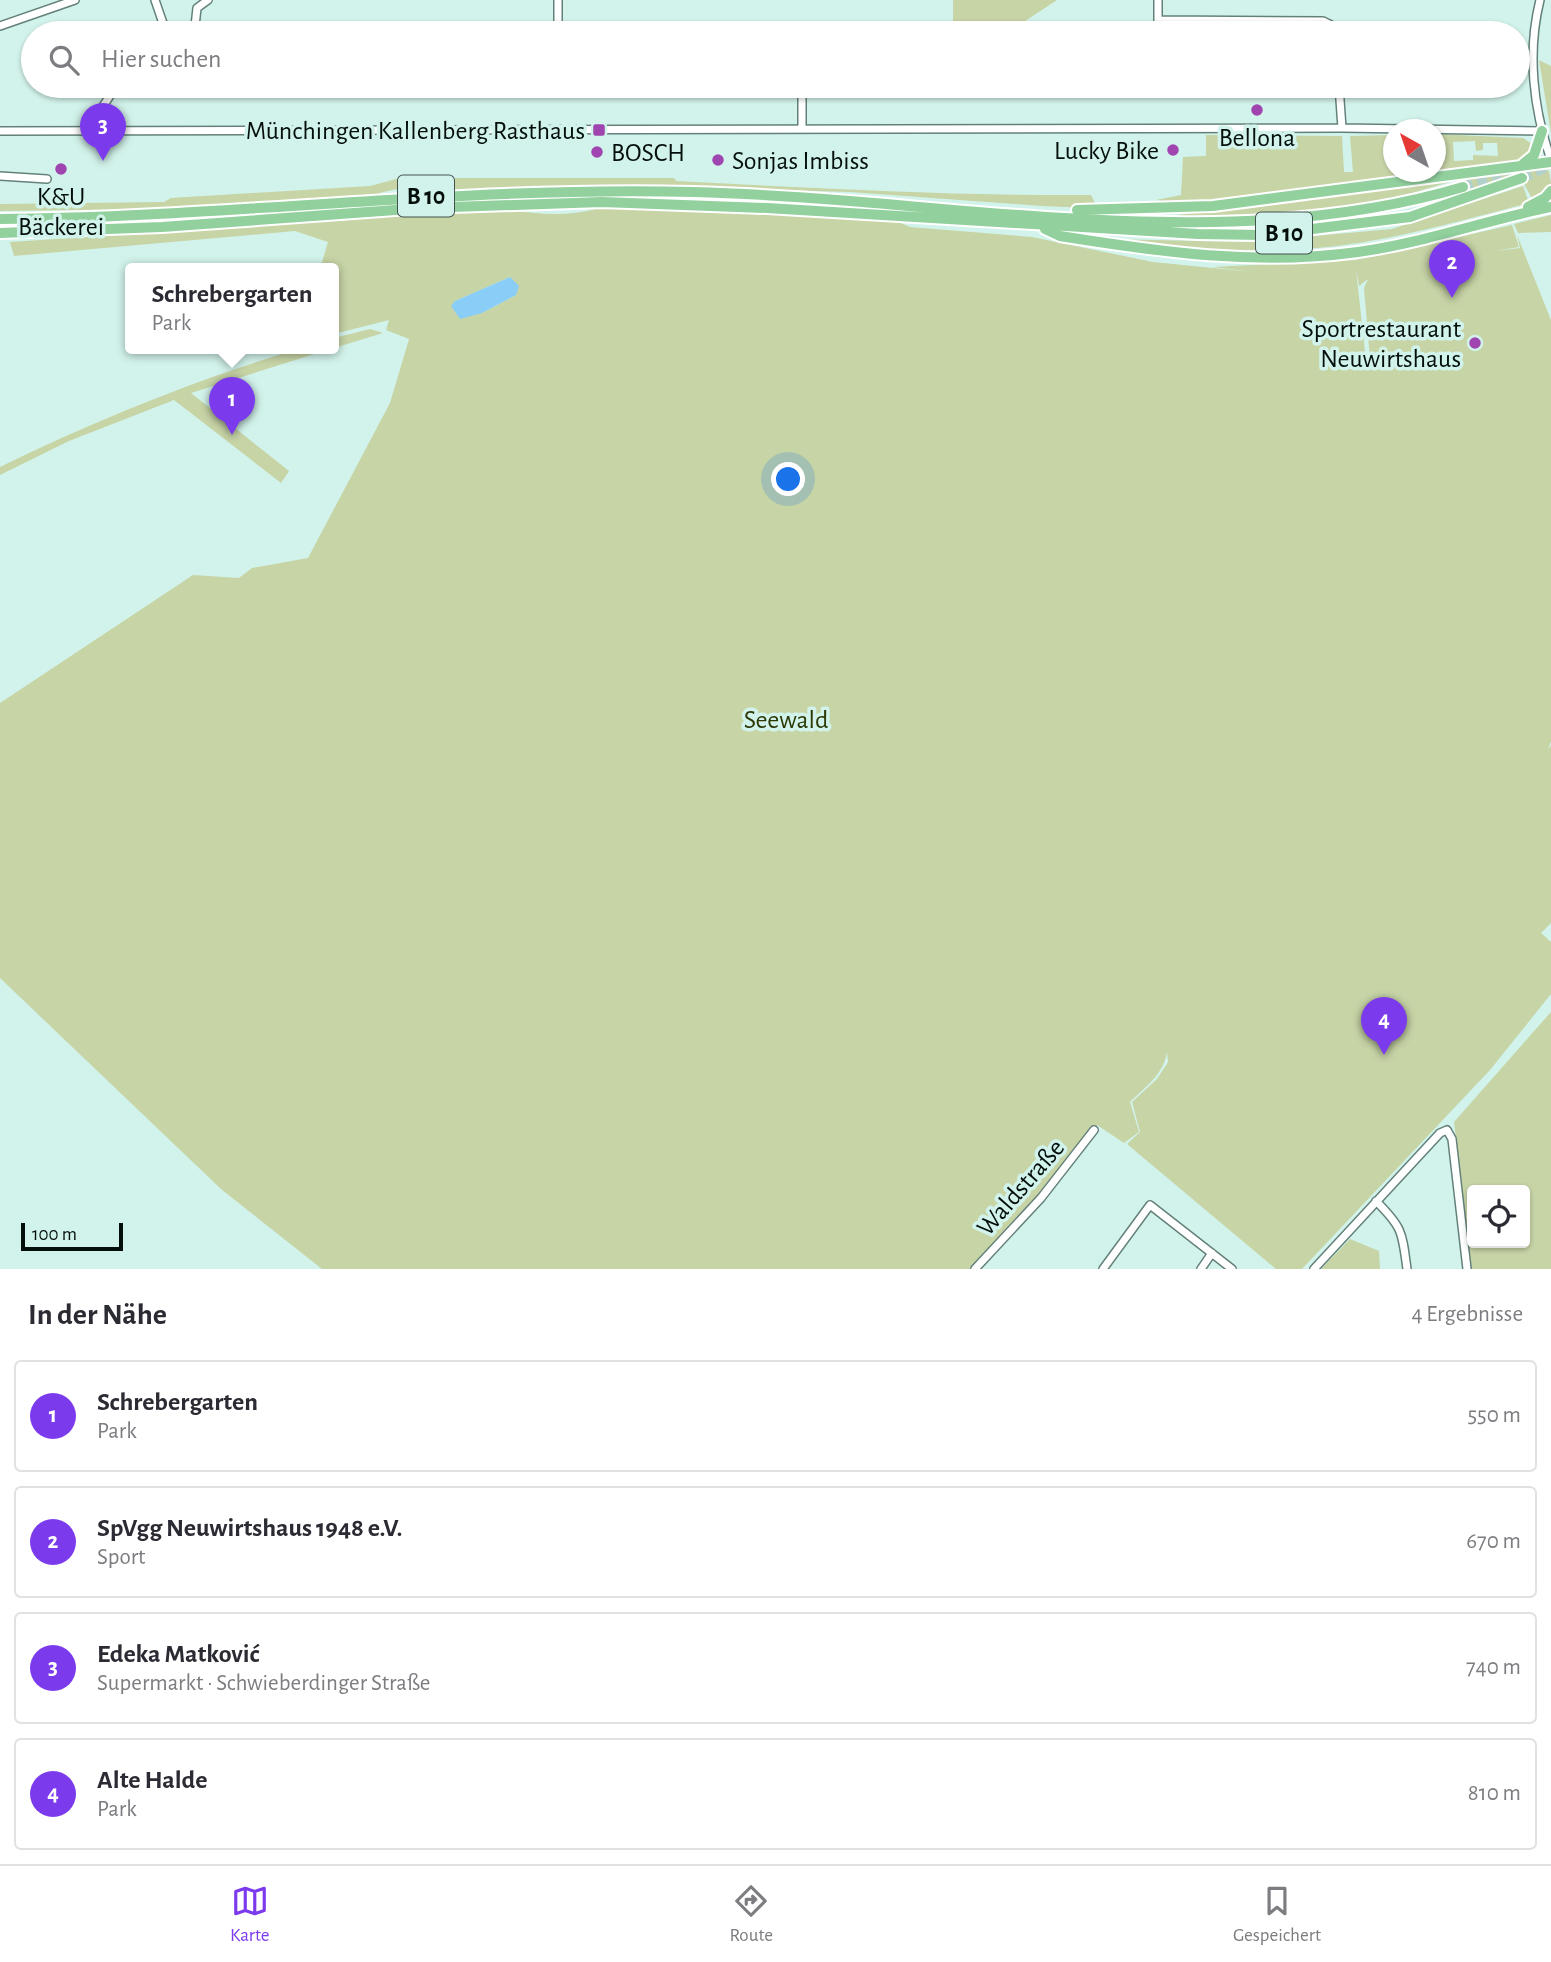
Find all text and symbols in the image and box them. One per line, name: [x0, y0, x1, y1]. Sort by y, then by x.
search box: [21, 21, 1530, 98]
icon: search: [45, 41, 83, 79]
text: Hier suchen: [101, 46, 222, 72]
marker: Bellona: [1249, 102, 1265, 118]
pin: 3: [80, 103, 126, 161]
place label: Münchingen Kallenberg Rasthaus: [246, 118, 585, 144]
north arrow: [1383, 119, 1446, 182]
marker: Münchingen Kallenberg Rasthaus: [591, 122, 607, 138]
place label: Bellona: [1219, 125, 1295, 151]
place label: Lucky Bike: [1054, 138, 1159, 164]
place label: BOSCH: [611, 140, 685, 166]
marker: Lucky Bike: [1165, 142, 1181, 158]
marker: BOSCH: [589, 144, 605, 160]
place label: Sonjas Imbiss: [732, 148, 869, 174]
marker: Sonjas Imbiss: [710, 152, 726, 168]
marker: K&U Bäckerei: [53, 161, 69, 177]
road number: B 10: [398, 176, 454, 216]
place label: K&U Bäckerei: [18, 184, 104, 240]
road number: B 10: [1256, 212, 1312, 254]
pin: 2: [1429, 240, 1475, 298]
popup: [125, 263, 339, 354]
text: Schrebergarten: [152, 281, 313, 307]
text: Park: [152, 312, 191, 335]
place label: Sportrestaurant Neuwirtshaus: [1301, 316, 1461, 372]
marker: Sportrestaurant Neuwirtshaus: [1467, 335, 1483, 351]
pin: 1: [209, 377, 255, 435]
your location: [771, 462, 805, 496]
park label: Seewald: [744, 707, 828, 733]
pin: 4: [1361, 997, 1407, 1055]
street label: Waldstraße: [972, 1135, 1069, 1241]
map controls: [1467, 1185, 1530, 1248]
button: locate: [1467, 1185, 1530, 1248]
scale bar: [21, 1220, 122, 1252]
text: 100 m: [32, 1225, 77, 1244]
text: In der Nähe: [28, 1300, 167, 1330]
text: 4 Ergebnisse: [1411, 1303, 1523, 1326]
text: Schrebergarten: [97, 1389, 258, 1415]
text: 1: [49, 1404, 57, 1427]
text: 550 m: [1467, 1404, 1521, 1427]
text: Park: [97, 1420, 137, 1443]
text: SpVgg Neuwirtshaus 1948 e.V.: [97, 1515, 402, 1541]
text: 2: [48, 1530, 58, 1553]
text: 670 m: [1466, 1530, 1521, 1553]
text: Sport: [97, 1546, 145, 1569]
text: Edeka Matković: [97, 1641, 260, 1667]
text: 3: [48, 1656, 58, 1679]
text: 740 m: [1466, 1656, 1521, 1679]
text: Supermarkt · Schwieberdinger Straße: [97, 1672, 430, 1695]
text: Alte Halde: [97, 1767, 207, 1793]
text: 4: [47, 1782, 59, 1805]
text: 810 m: [1468, 1782, 1521, 1805]
text: Park: [97, 1798, 137, 1821]
tab: Karte: [230, 1882, 269, 1947]
tab: Route: [730, 1882, 773, 1947]
tab: Gespeichert: [1233, 1882, 1321, 1947]

